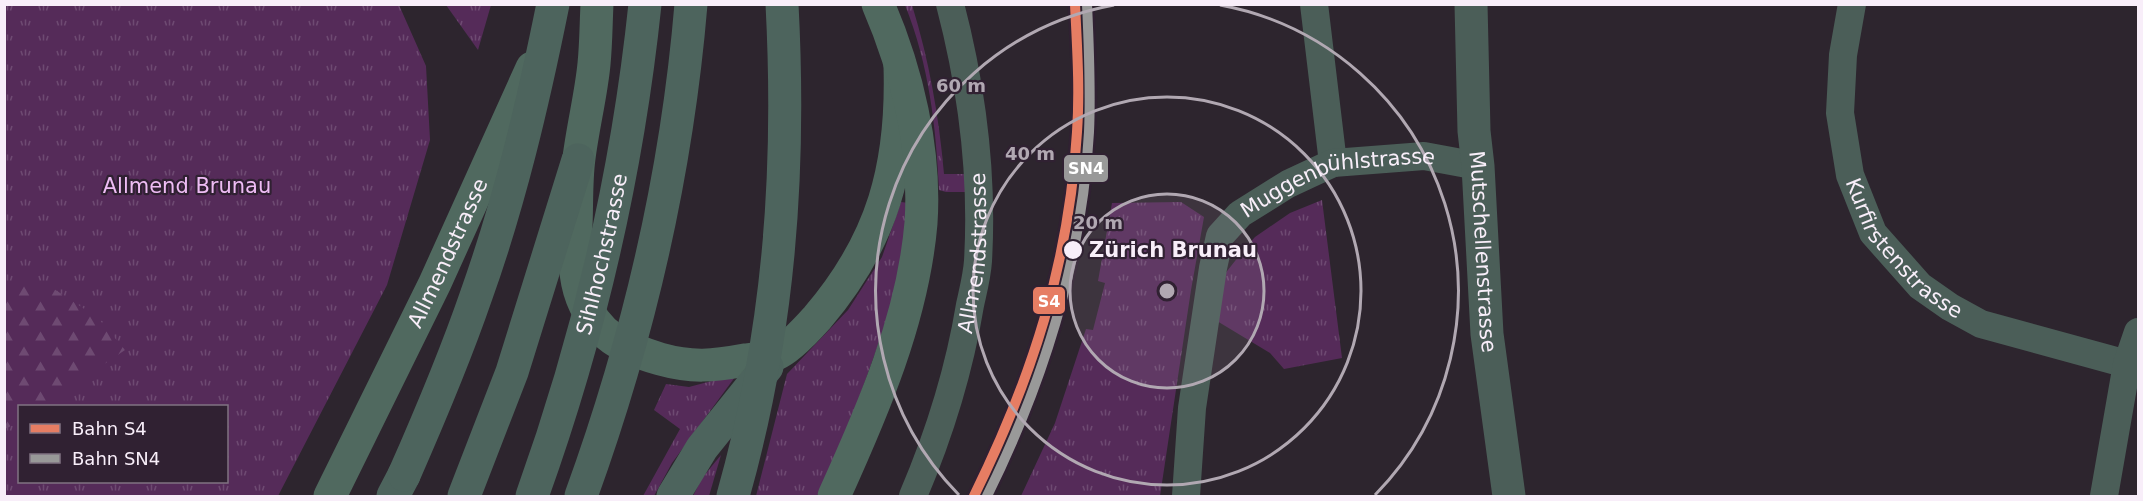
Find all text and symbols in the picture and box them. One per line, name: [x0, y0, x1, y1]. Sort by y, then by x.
text: 60 m: [936, 75, 986, 96]
text: 40 m: [1005, 143, 1055, 164]
street label: Muggenbühlstrasse: [1236, 144, 1437, 223]
street label: Mutschellenstrasse: [1464, 150, 1501, 354]
line badge: SN4: [1063, 154, 1109, 183]
text: SN4: [1068, 159, 1104, 178]
street label: Sihlhochstrasse: [572, 172, 632, 338]
street label: Allmendstrasse: [953, 172, 991, 335]
park label: Allmend Brunau: [103, 174, 271, 198]
street label: Allmendstrasse: [403, 175, 493, 332]
street label: Kurfirstenstrasse: [1841, 175, 1967, 323]
text: 20 m: [1073, 212, 1123, 233]
place label: Zürich Brunau: [1089, 238, 1257, 262]
marker: Zürich Brunau: [1062, 239, 1084, 261]
centre of rings: [1157, 281, 1177, 301]
line badge: S4: [1032, 286, 1066, 315]
text: S4: [1038, 292, 1060, 311]
legend: [18, 405, 228, 483]
text: Bahn S4: [72, 418, 147, 439]
text: Bahn SN4: [72, 448, 160, 469]

